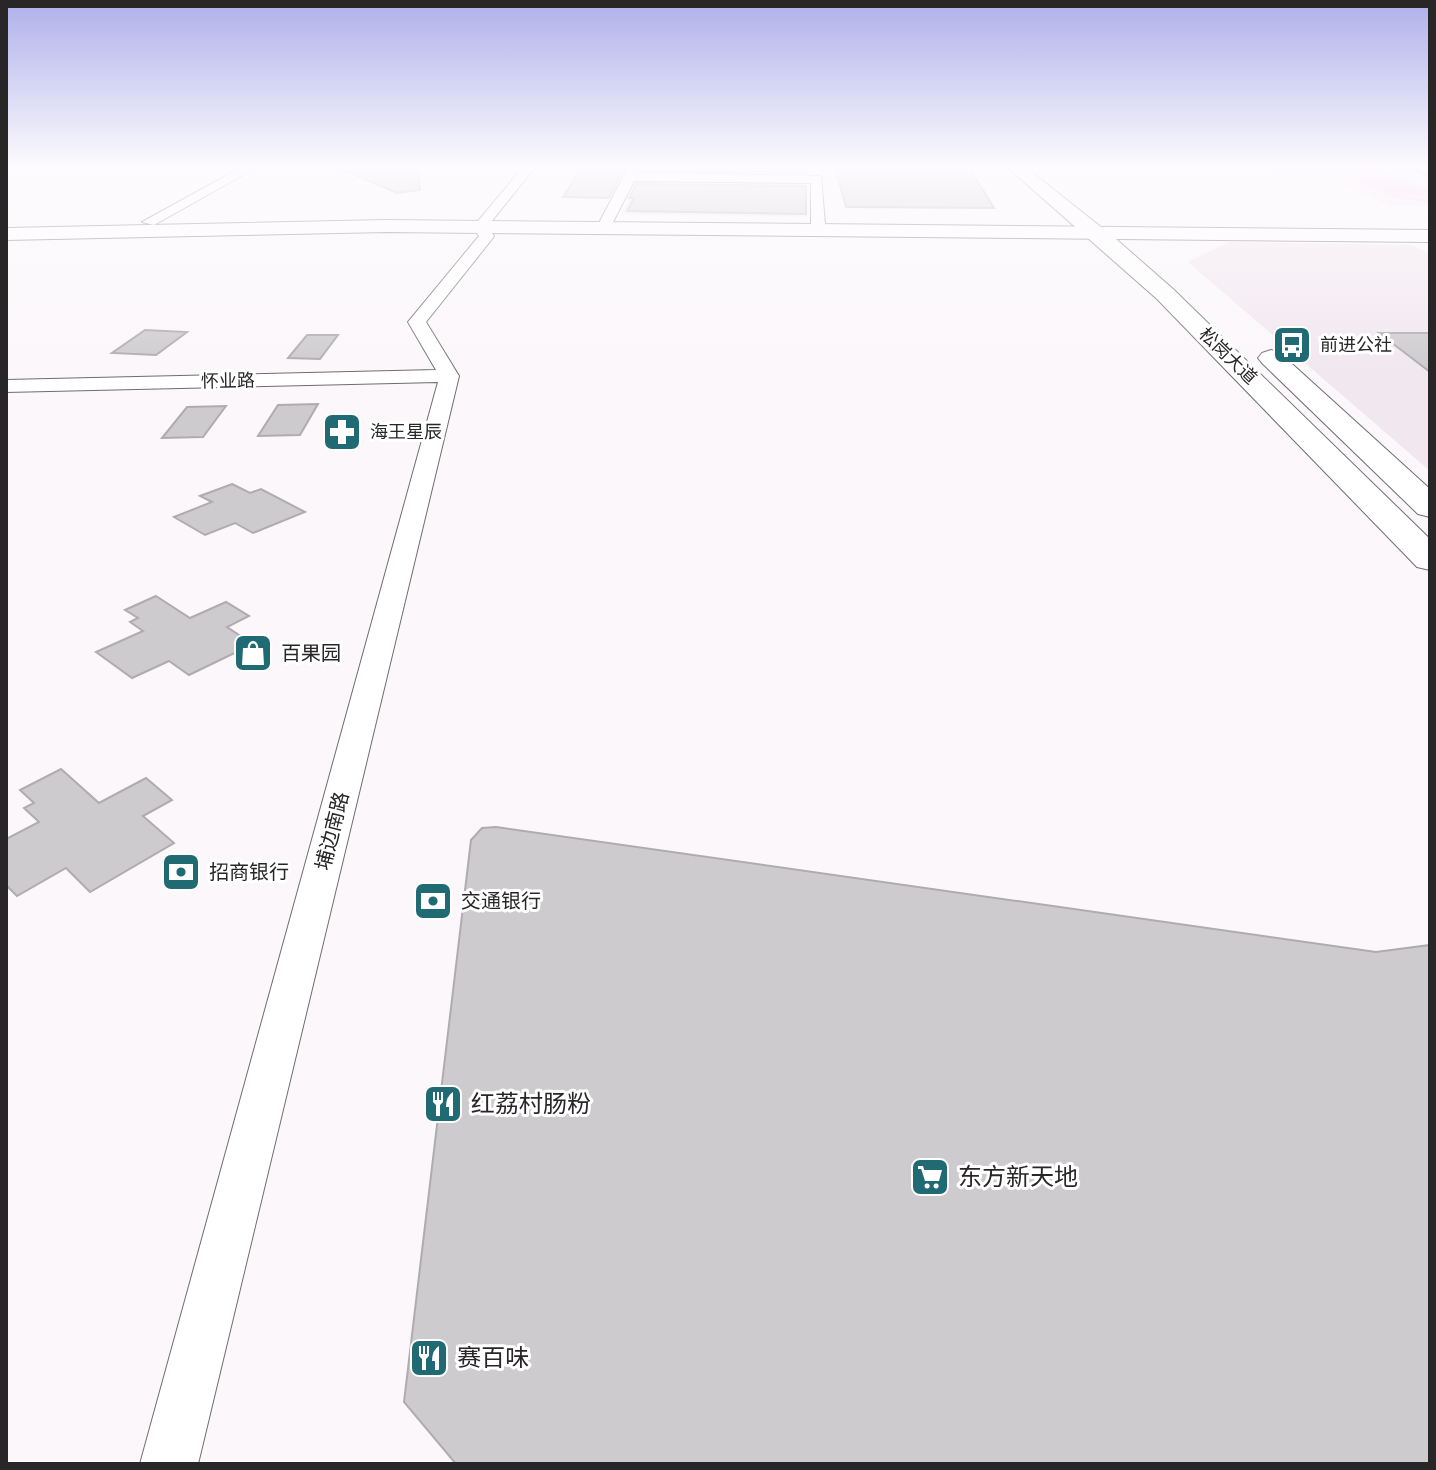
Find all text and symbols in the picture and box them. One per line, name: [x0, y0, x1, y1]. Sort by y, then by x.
street label: 松岗大道: [1194, 322, 1262, 389]
bus stop icon: 前进公社: [1271, 324, 1313, 366]
place label: 前进公社: [1320, 333, 1392, 356]
street label: 怀业路: [201, 369, 255, 392]
pharmacy icon: 海王星辰: [321, 411, 363, 453]
place label: 海王星辰: [370, 420, 442, 443]
shop icon: 百果园: [232, 632, 274, 674]
place label: 百果园: [281, 640, 341, 666]
street label: 埔边南路: [310, 789, 354, 873]
bank icon: 招商银行: [160, 851, 202, 893]
place label: 招商银行: [209, 859, 289, 885]
bank icon: 交通银行: [412, 880, 454, 922]
place label: 交通银行: [461, 888, 541, 914]
restaurant icon: 红荔村肠粉: [422, 1083, 464, 1125]
place label: 红荔村肠粉: [471, 1088, 591, 1119]
supermarket icon: 东方新天地: [909, 1156, 951, 1198]
place label: 东方新天地: [958, 1161, 1078, 1192]
restaurant icon: 赛百味: [408, 1337, 450, 1379]
place label: 赛百味: [457, 1342, 529, 1373]

